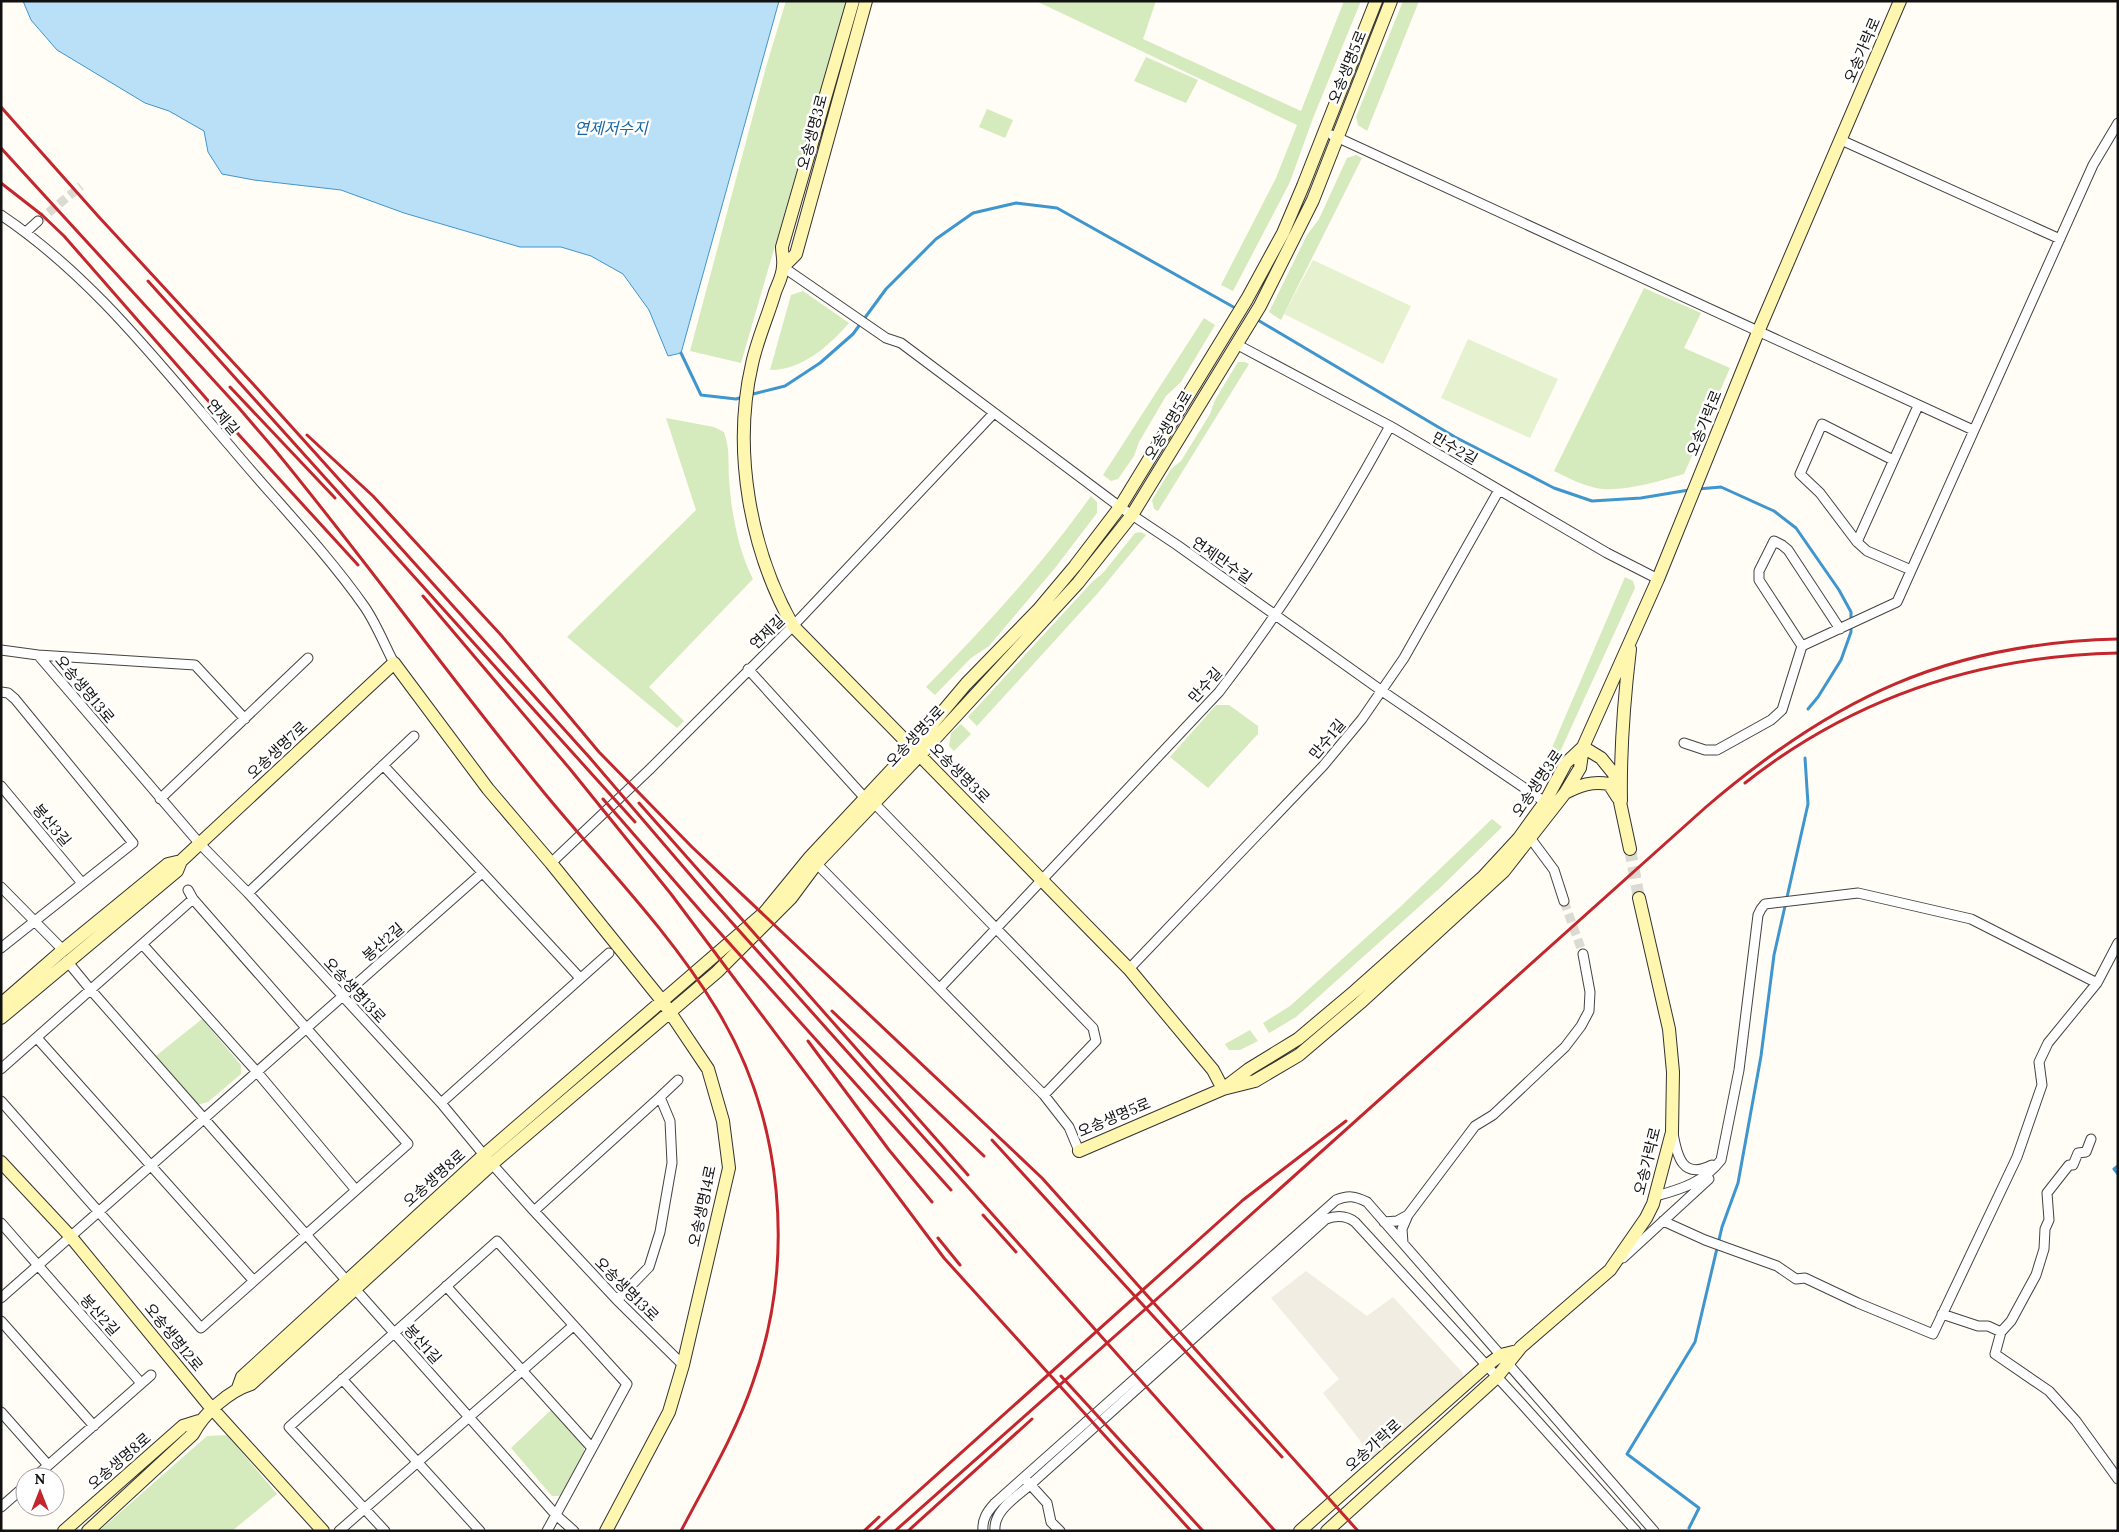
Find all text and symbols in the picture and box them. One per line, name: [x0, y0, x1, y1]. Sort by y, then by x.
street label: 오송가락로: [1840, 15, 1884, 85]
street label: 오송생명5로: [1324, 28, 1370, 106]
street label: 오송생명3로: [793, 92, 831, 172]
water label: 연제저수지: [574, 118, 649, 138]
street label: 오송생명5로: [1140, 387, 1196, 463]
street label: 오송가락로: [1682, 387, 1726, 459]
street label: 연제길: [202, 395, 244, 439]
street label: 만수2길: [1429, 427, 1481, 469]
street label: 연제만수길: [1188, 532, 1256, 588]
street label: 연제길: [746, 611, 788, 653]
street label: 오송생명13로: [51, 651, 119, 727]
street label: 만수길: [1184, 663, 1226, 707]
street label: 오송생명5로: [882, 701, 948, 771]
street label: 만수1길: [1305, 715, 1349, 763]
street label: 오송생명7로: [243, 717, 311, 783]
street label: 오송생명3로: [926, 739, 994, 807]
street label: 오송생명3로: [1507, 746, 1567, 820]
street label: 봉산3길: [29, 800, 75, 850]
street label: 봉산2길: [358, 919, 408, 965]
street label: 오송생명13로: [320, 953, 390, 1027]
street label: 오송생명5로: [1075, 1093, 1153, 1141]
street label: 오송가락로: [1629, 1125, 1665, 1197]
street label: 오송생명8로: [399, 1145, 469, 1211]
street label: 오송생명14로: [684, 1164, 720, 1248]
street label: 오송생명13로: [591, 1253, 663, 1325]
street label: 봉산2길: [76, 1290, 124, 1340]
street label: 오송생명12로: [141, 1299, 207, 1375]
street label: 봉산1길: [400, 1320, 446, 1368]
street label: 오송가락로: [1341, 1415, 1405, 1475]
street label: 오송생명8로: [84, 1428, 154, 1494]
north arrow: [15, 1467, 65, 1517]
text: N: [35, 1470, 46, 1488]

